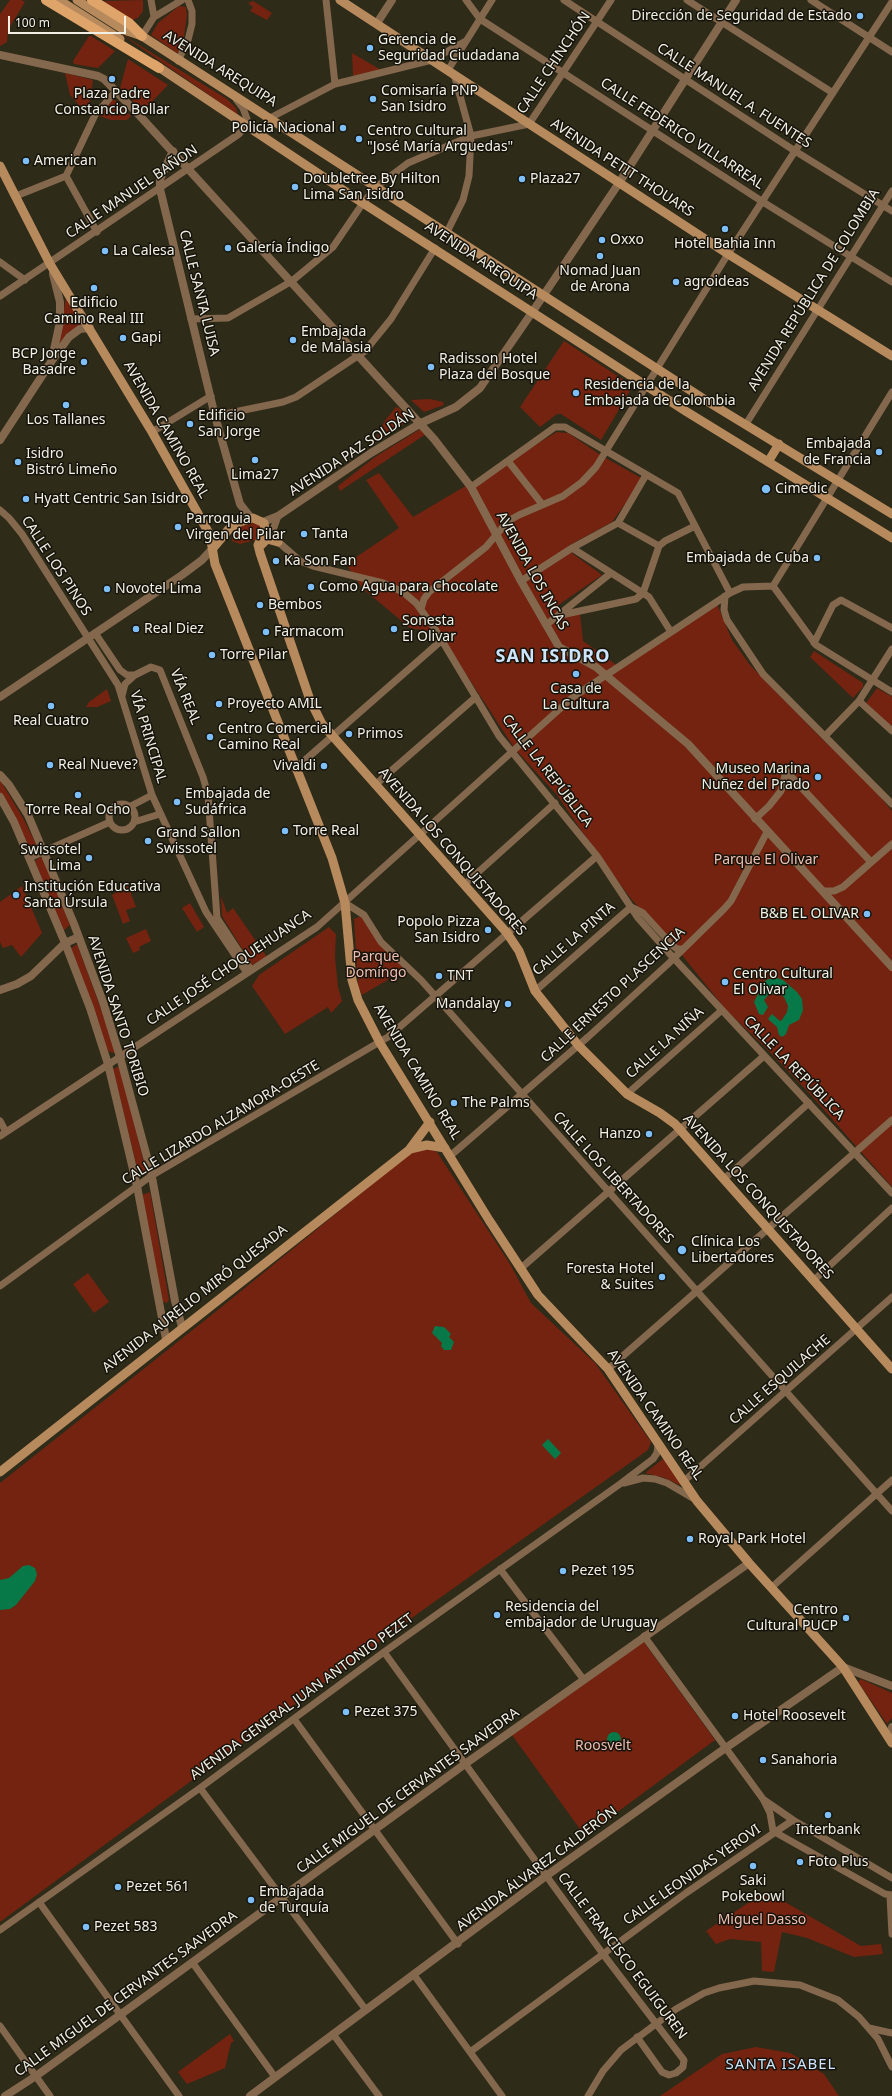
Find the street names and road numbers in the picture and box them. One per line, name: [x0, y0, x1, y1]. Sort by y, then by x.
street label: CALLE CHINCHÓN: [514, 9, 594, 117]
street label: AVENIDA AREQUIPA: [160, 27, 280, 111]
street label: CALLE MANUEL A. FUENTES: [654, 40, 814, 152]
street label: CALLE FEDERICO VILLARREAL: [597, 75, 767, 193]
street label: AVENIDA PETIT THOUARS: [547, 115, 697, 221]
street label: CALLE MANUEL BAÑON: [63, 142, 201, 242]
street label: AVENIDA REPÚBLICA DE COLOMBIA: [745, 186, 883, 394]
street label: AVENIDA AREQUIPA: [422, 218, 540, 304]
street label: CALLE SANTA LUISA: [175, 228, 223, 358]
street label: AVENIDA CAMINO REAL: [120, 358, 212, 502]
street label: AVENIDA PAZ SOLDÁN: [286, 406, 418, 500]
street label: AVENIDA LOS INCAS: [492, 509, 572, 633]
street label: CALLE LOS PINOS: [17, 513, 95, 619]
street label: VÍA REAL: [166, 667, 204, 727]
street label: VÍA PRINCIPAL: [126, 689, 170, 785]
street label: CALLE LA REPÚBLICA: [498, 711, 596, 831]
street label: AVENIDA LOS CONQUISTADORES: [375, 765, 529, 939]
street label: CALLE LA PINTA: [529, 899, 619, 979]
street label: CALLE JOSÉ CHOQUEHUANCA: [144, 907, 314, 1029]
street label: CALLE ERNESTO PLASCENCIA: [537, 924, 689, 1066]
street label: AVENIDA SANTO TORIBIO: [84, 933, 152, 1099]
street label: AVENIDA CAMINO REAL: [370, 1001, 464, 1143]
street label: CALLE LA NIÑA: [623, 1004, 707, 1082]
street label: CALLE LA REPÚBLICA: [740, 1013, 848, 1123]
street label: CALLE LIZARDO ALZAMORA-OESTE: [119, 1057, 323, 1189]
street label: CALLE LOS LIBERTADORES: [549, 1108, 677, 1248]
street label: AVENIDA LOS CONQUISTADORES: [679, 1111, 837, 1283]
street label: AVENIDA AURELIO MIRÓ QUESADA: [99, 1222, 291, 1376]
street label: CALLE ESQUILACHE: [726, 1332, 834, 1428]
street label: AVENIDA CAMINO REAL: [603, 1346, 707, 1484]
street label: AVENIDA GENERAL JUAN ANTONIO PEZET: [187, 1610, 417, 1784]
street label: CALLE MIGUEL DE CERVANTES SAAVEDRA: [293, 1705, 523, 1877]
street label: AVENIDA ÁLVAREZ CALDERÓN: [453, 1803, 621, 1935]
street label: CALLE LEONIDAS YEROVI: [620, 1821, 764, 1929]
street label: CALLE FRANCISCO EGUIGUREN: [554, 1869, 690, 2043]
street label: CALLE MIGUEL DE CERVANTES SAAVEDRA: [11, 1908, 241, 2080]

